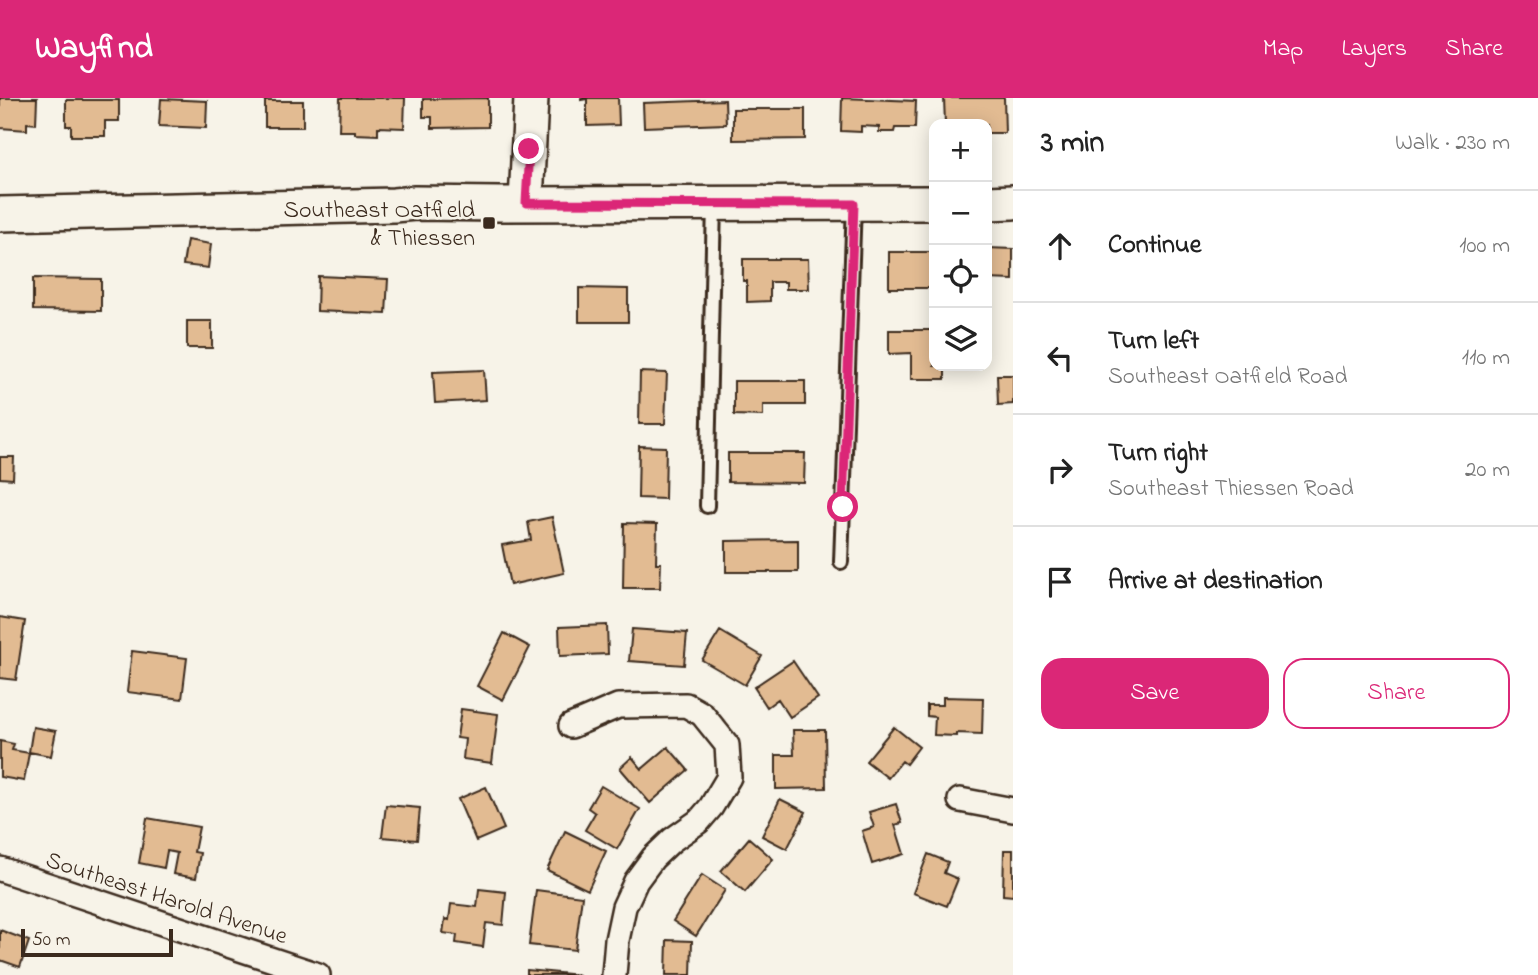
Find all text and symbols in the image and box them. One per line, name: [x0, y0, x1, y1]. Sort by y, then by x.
text: Wayfind: [35, 25, 153, 73]
text: Map: [1263, 32, 1303, 67]
text: Layers: [1341, 32, 1407, 67]
text: Share: [1445, 32, 1503, 67]
map controls: [929, 119, 992, 371]
button: +: [929, 119, 992, 182]
text: 3 min: [1041, 122, 1104, 166]
text: Walk · 230 m: [1395, 127, 1510, 160]
route end: [513, 133, 544, 164]
button: −: [929, 182, 992, 245]
place label: Southeast Oatfield & Thiessen: [283, 194, 476, 257]
marker: Southeast Oatfield & Thiessen: [481, 215, 497, 231]
icon: ahead: [1041, 227, 1079, 265]
text: Continue: [1108, 227, 1201, 265]
text: 100 m: [1459, 230, 1510, 263]
button: locate: [929, 245, 992, 308]
button: layers: [929, 308, 992, 371]
text: Turn left: [1108, 323, 1199, 361]
icon: left: [1041, 339, 1079, 377]
text: 110 m: [1462, 342, 1510, 375]
text: Southeast Oatfield Road: [1108, 361, 1347, 394]
text: Turn right: [1108, 435, 1208, 473]
icon: right: [1041, 451, 1079, 489]
text: 20 m: [1465, 454, 1510, 487]
text: Southeast Thiessen Road: [1108, 473, 1354, 506]
route start: [827, 491, 858, 522]
icon: arrive: [1041, 563, 1079, 601]
text: Arrive at destination: [1108, 563, 1323, 601]
button: Save: [1041, 658, 1269, 729]
button: Share: [1283, 658, 1510, 729]
street label: Southeast Harold Avenue: [41, 844, 292, 955]
scale bar: [21, 926, 173, 958]
text: 50 m: [32, 927, 71, 954]

